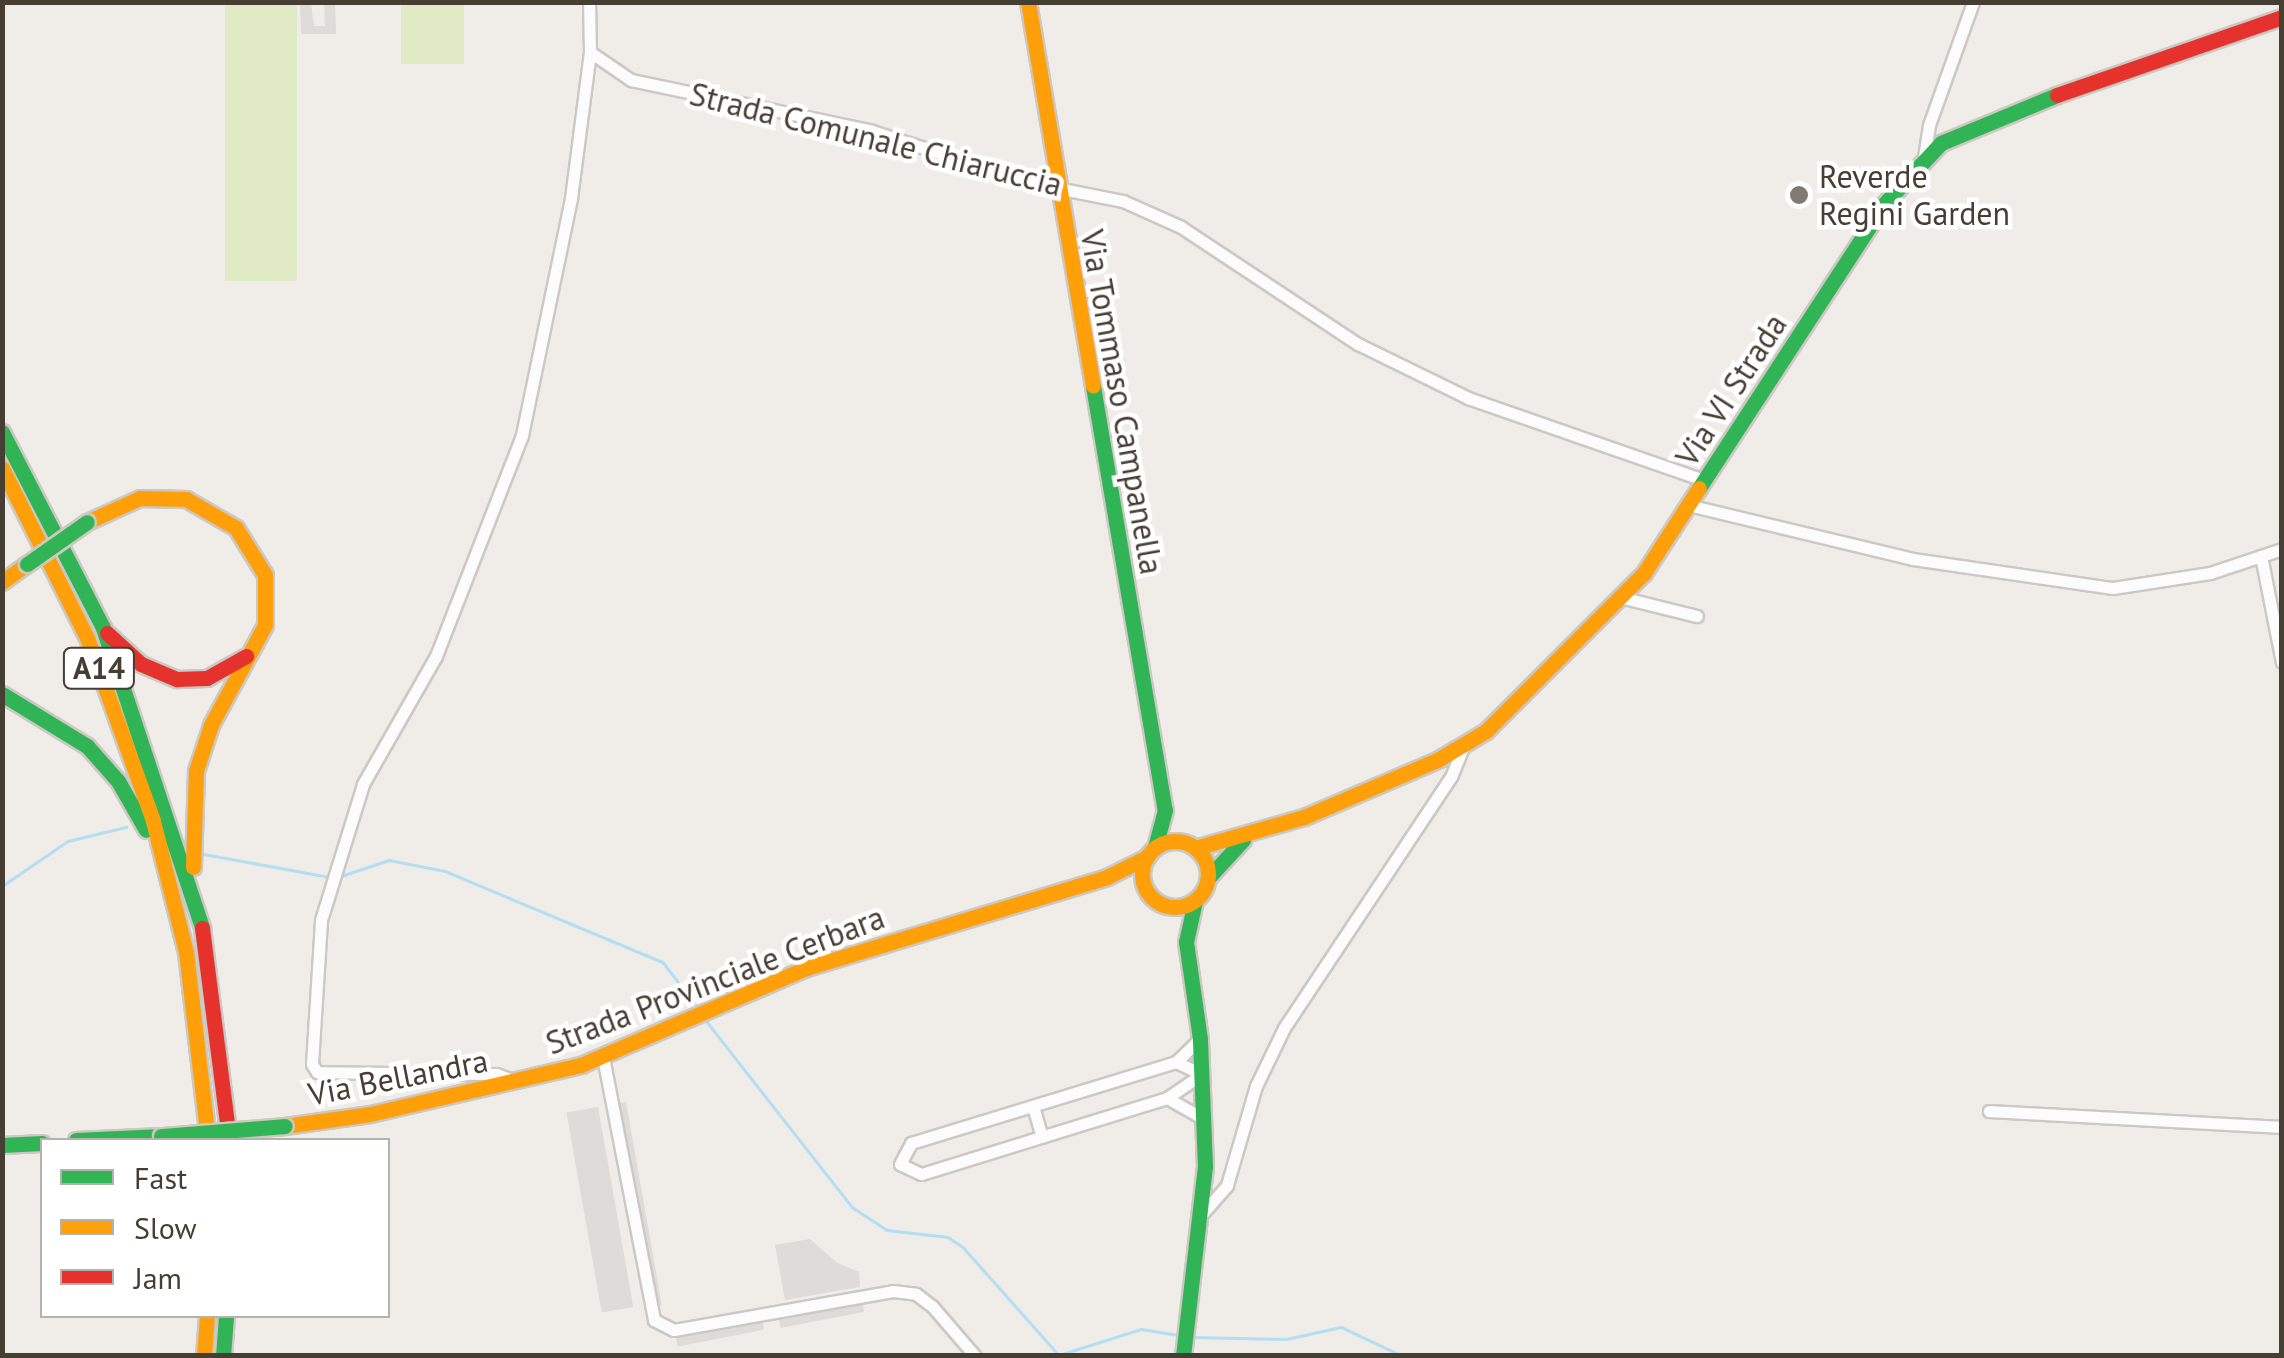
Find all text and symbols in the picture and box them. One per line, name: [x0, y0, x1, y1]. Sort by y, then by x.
street label: Strada Comunale Chiaruccia: [686, 74, 1066, 204]
place label: Reverde Regini Garden: [1819, 158, 2010, 233]
marker: Reverde Regini Garden: [1788, 184, 1810, 206]
street label: Via Tommaso Campanella: [1073, 226, 1171, 578]
street label: Via VI Strada: [1667, 306, 1795, 474]
road number: A14: [62, 643, 136, 693]
street label: Strada Provinciale Cerbara: [540, 898, 890, 1062]
street label: Via Bellandra: [305, 1041, 491, 1113]
legend: [40, 1138, 390, 1318]
text: Fast: [134, 1158, 187, 1197]
text: Slow: [134, 1208, 197, 1247]
text: Jam: [134, 1258, 182, 1297]

